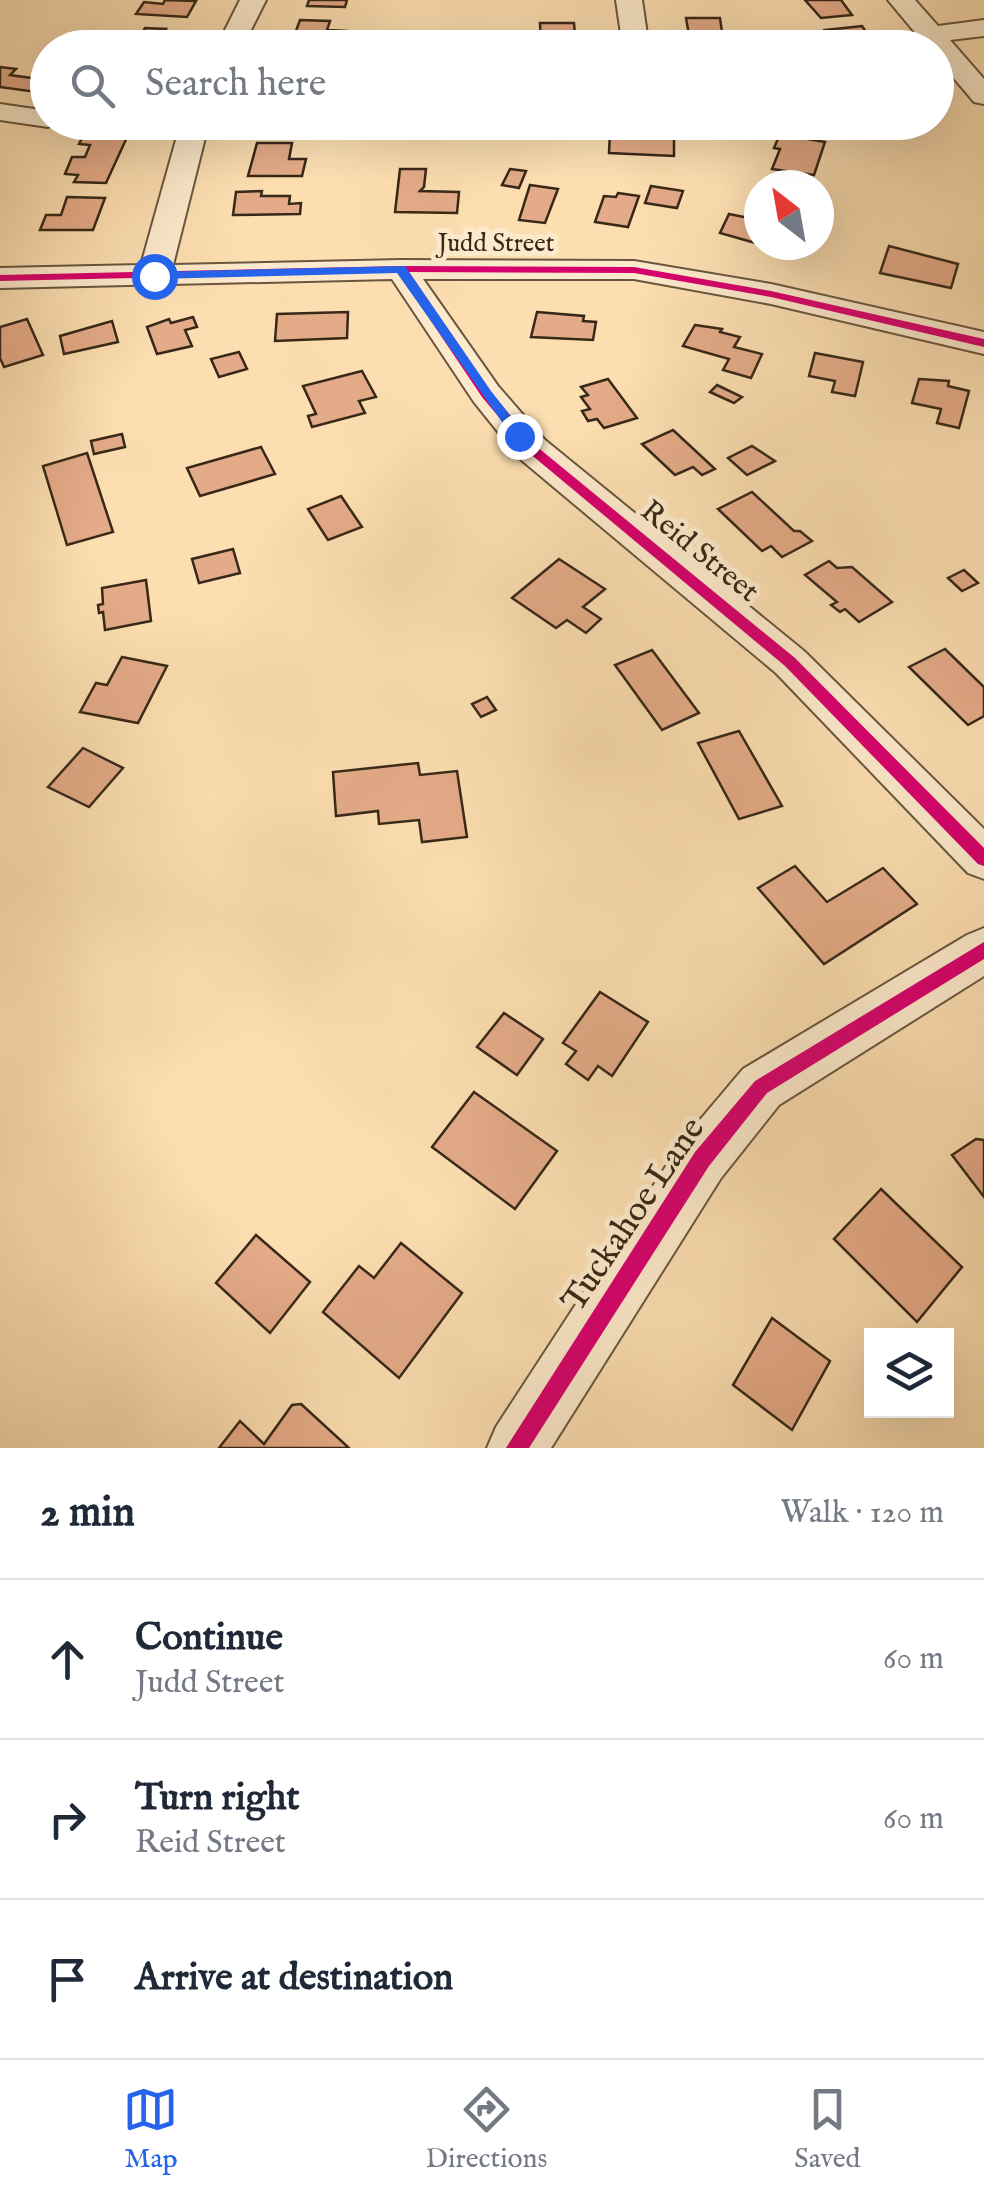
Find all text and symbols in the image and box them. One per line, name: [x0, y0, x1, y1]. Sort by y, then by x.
search box: [30, 30, 954, 140]
icon: search: [65, 58, 120, 113]
text: Search here: [145, 61, 326, 109]
north arrow: [744, 170, 834, 260]
street label: Judd Street: [435, 228, 555, 260]
route start: [132, 254, 178, 300]
route end: [497, 414, 543, 460]
street label: Reid Street: [632, 493, 766, 611]
street label: Tuckahoe Lane: [552, 1109, 716, 1321]
map controls: [864, 1328, 954, 1418]
button: layers: [864, 1328, 954, 1418]
text: 2 min: [40, 1487, 135, 1540]
text: Walk · 120 m: [780, 1493, 944, 1534]
text: Continue: [135, 1615, 283, 1663]
icon: ahead: [40, 1632, 95, 1687]
text: 60 m: [883, 1639, 944, 1680]
text: Judd Street: [135, 1663, 284, 1704]
text: Turn right: [135, 1775, 299, 1823]
icon: right: [40, 1792, 95, 1847]
text: 60 m: [883, 1799, 944, 1840]
text: Reid Street: [135, 1823, 286, 1864]
icon: arrive: [40, 1952, 95, 2007]
text: Arrive at destination: [135, 1955, 453, 2003]
tab: Map: [123, 2082, 178, 2177]
tab: Directions: [425, 2082, 547, 2177]
tab: Saved: [794, 2082, 861, 2177]

